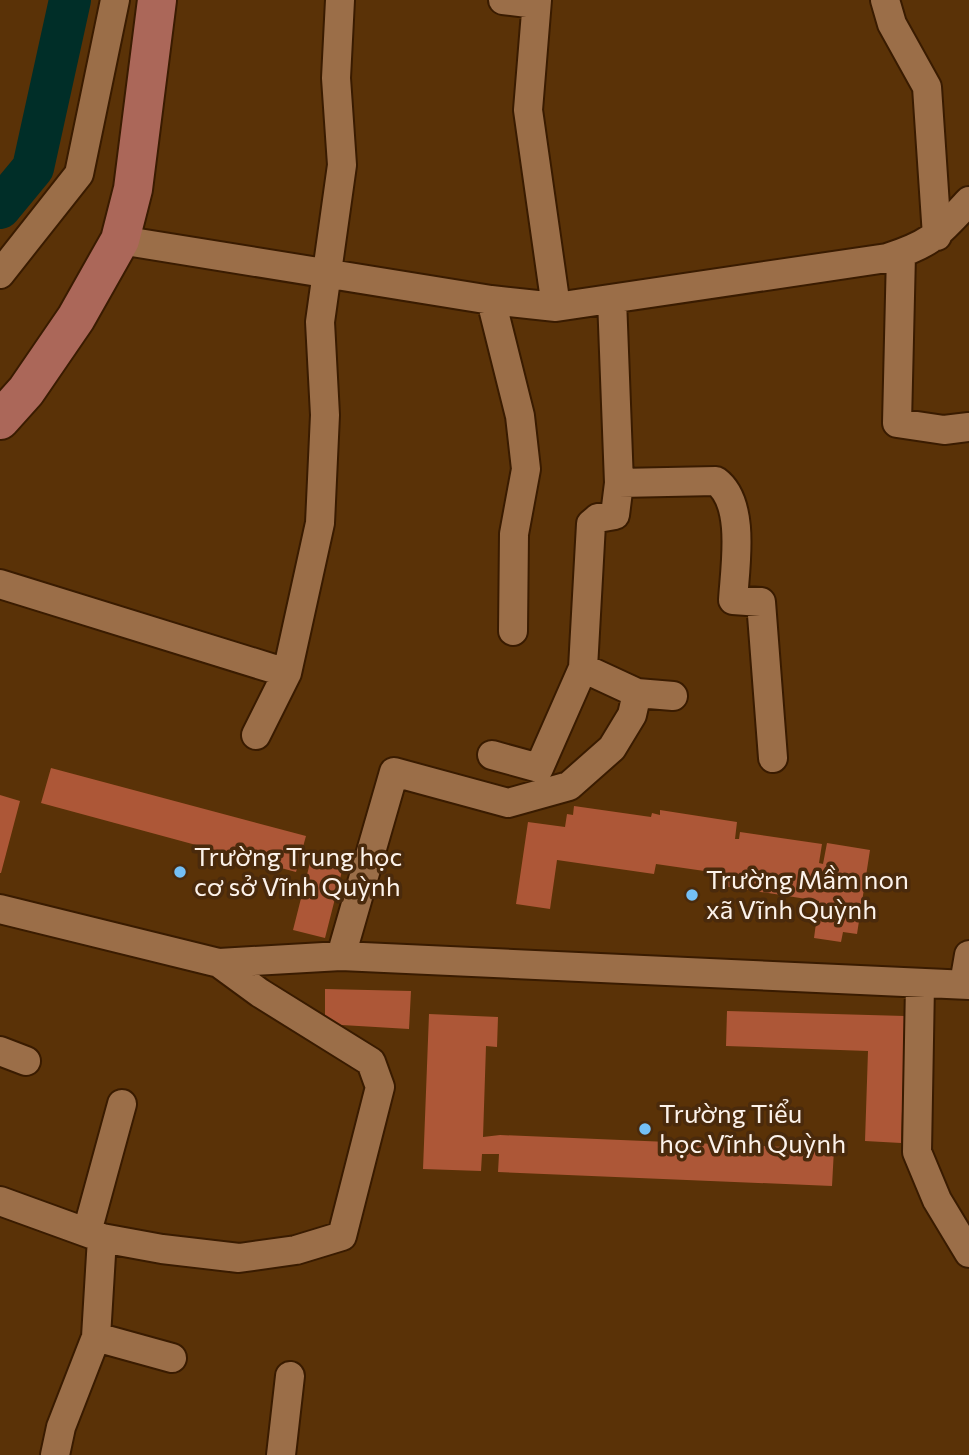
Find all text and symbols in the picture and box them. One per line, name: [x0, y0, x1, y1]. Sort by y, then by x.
place label: Trường Trung học cơ sở Vĩnh Quỳnh: [194, 840, 402, 901]
place label: Trường Mầm non xã Vĩnh Quỳnh: [706, 863, 909, 924]
marker: Trường Trung học cơ sở Vĩnh Quỳnh: [172, 864, 188, 880]
marker: Trường Mầm non xã Vĩnh Quỳnh: [684, 887, 700, 903]
place label: Trường Tiểu học Vĩnh Quỳnh: [659, 1097, 846, 1158]
marker: Trường Tiểu học Vĩnh Quỳnh: [637, 1121, 653, 1137]

